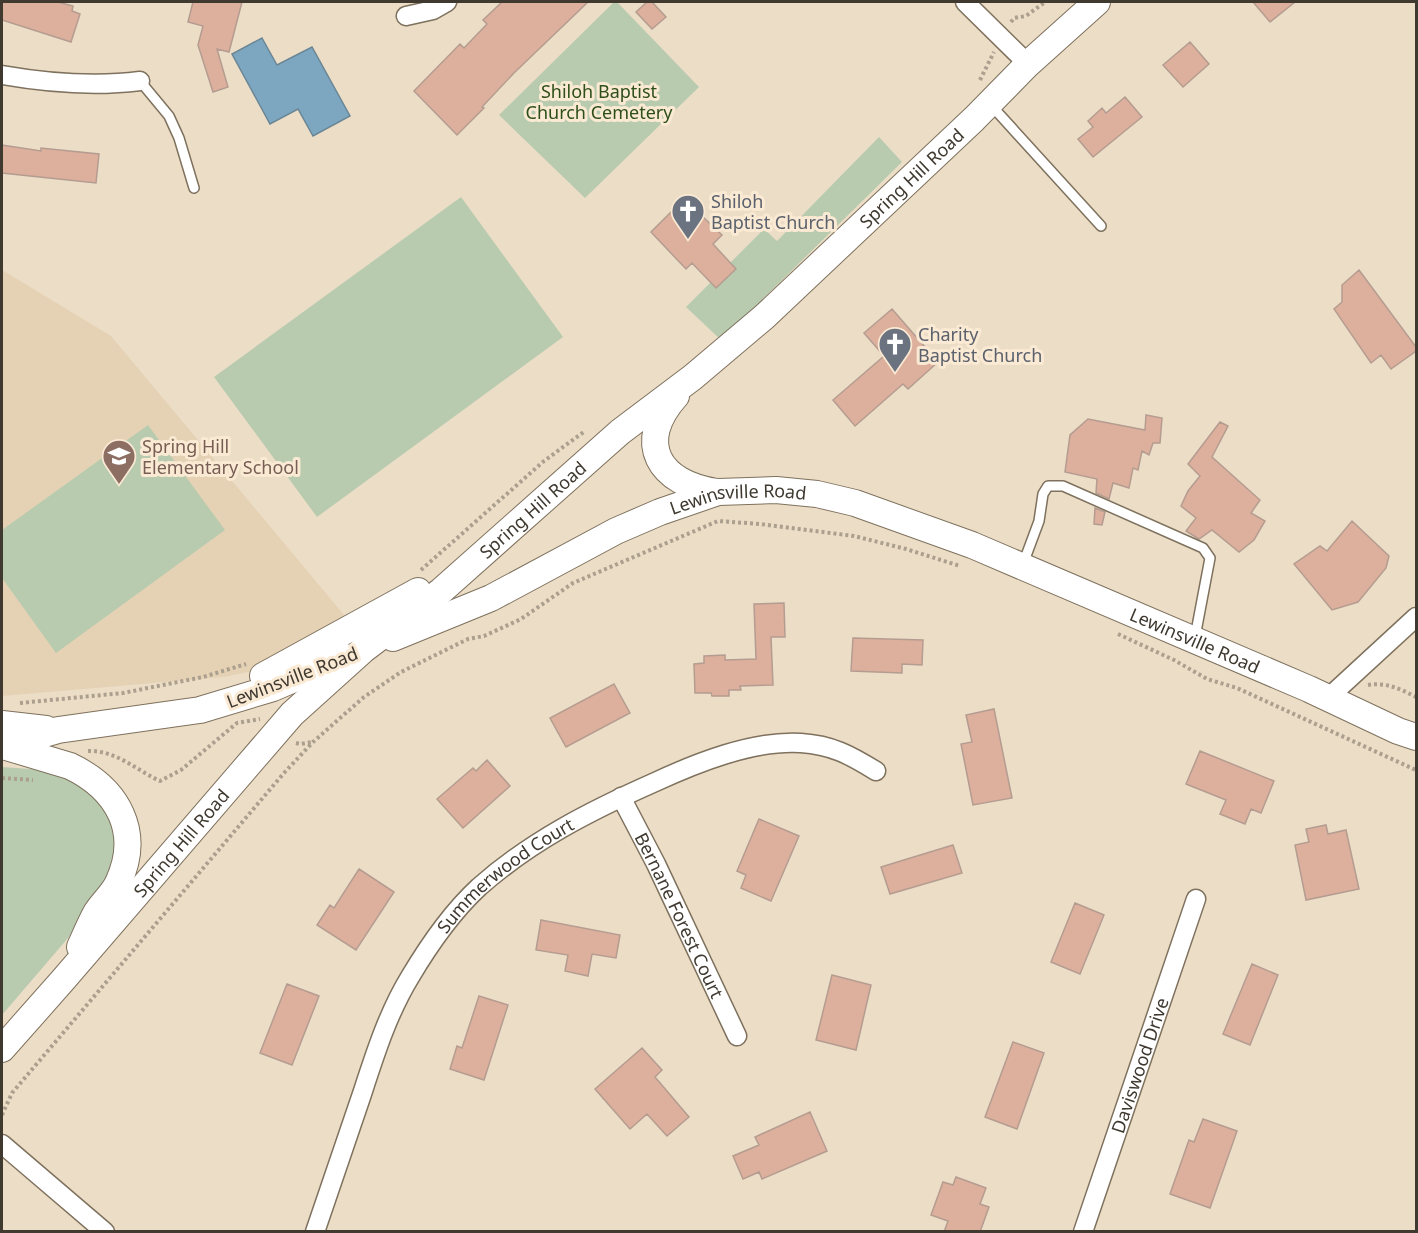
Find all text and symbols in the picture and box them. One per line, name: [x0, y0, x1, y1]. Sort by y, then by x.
park label: Shiloh Baptist Church Cemetery: [526, 79, 673, 124]
street label: Spring Hill Road: [854, 123, 969, 233]
place label: Shiloh Baptist Church: [711, 189, 835, 234]
church icon: Shiloh Baptist Church: [670, 193, 706, 240]
place label: Charity Baptist Church: [918, 322, 1042, 367]
church icon: Charity Baptist Church: [877, 326, 913, 373]
place label: Spring Hill Elementary School: [142, 434, 299, 479]
school or university icon: Spring Hill Elementary School: [101, 438, 137, 485]
street label: Spring Hill Road: [474, 456, 591, 564]
street label: Lewinsville Road: [666, 478, 808, 520]
street label: Lewinsville Road: [1126, 602, 1264, 679]
street label: Lewinsville Road: [223, 641, 361, 713]
street label: Spring Hill Road: [128, 784, 234, 902]
street label: Summerwood Court: [431, 812, 578, 938]
street label: Bernane Forest Court: [630, 828, 730, 1003]
street label: Daviswood Drive: [1105, 994, 1174, 1136]

